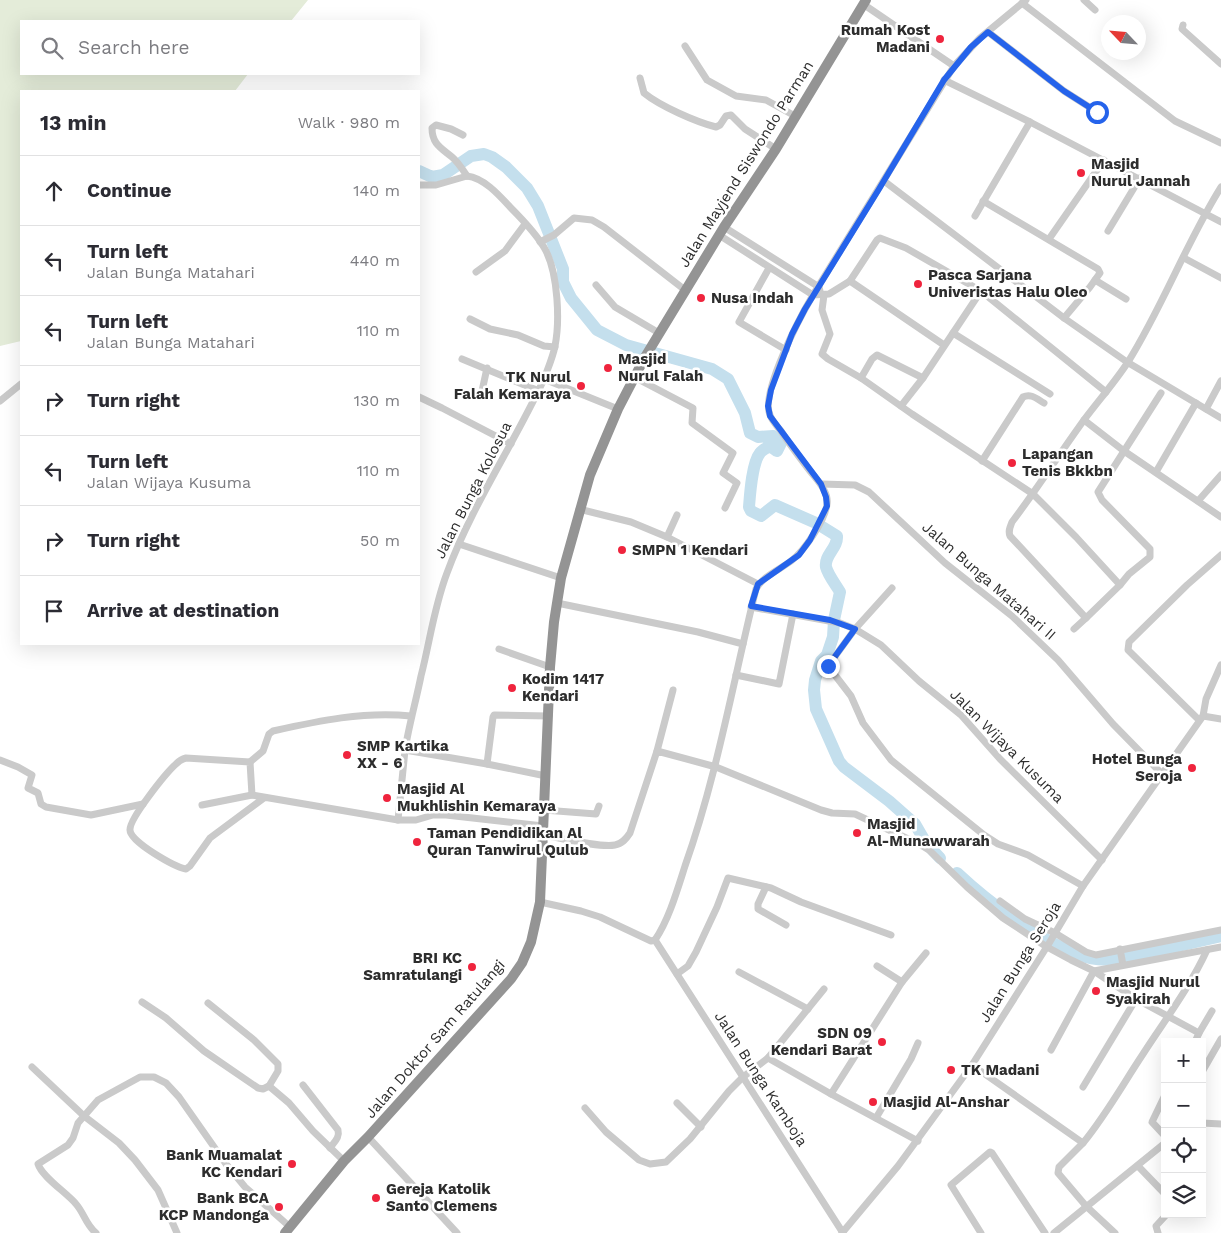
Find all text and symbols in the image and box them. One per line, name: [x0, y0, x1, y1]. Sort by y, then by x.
north arrow: [1101, 15, 1146, 60]
search box: [20, 20, 420, 75]
place label: Rumah Kost Madani: [841, 21, 930, 56]
marker: Rumah Kost Madani: [934, 33, 946, 45]
icon: search: [38, 34, 66, 62]
text: Search here: [78, 36, 189, 59]
street label: Jalan Mayjend Siswondo Parman: [675, 57, 817, 271]
route start: [1086, 101, 1109, 124]
text: 13 min: [40, 110, 106, 135]
text: Walk · 980 m: [298, 113, 400, 132]
place label: Masjid Nurul Jannah: [1091, 155, 1190, 190]
marker: Masjid Nurul Jannah: [1075, 167, 1087, 179]
icon: ahead: [40, 177, 68, 205]
text: Continue: [87, 179, 171, 202]
text: 140 m: [353, 181, 400, 200]
text: Turn left: [87, 240, 168, 263]
icon: left: [40, 247, 68, 275]
text: 440 m: [350, 251, 400, 270]
text: Jalan Bunga Matahari: [87, 263, 255, 282]
place label: Pasca Sarjana Univeristas Halu Oleo: [928, 266, 1088, 301]
marker: Pasca Sarjana Univeristas Halu Oleo: [912, 278, 924, 290]
place label: Nusa Indah: [711, 289, 794, 307]
marker: Nusa Indah: [695, 292, 707, 304]
text: Turn left: [87, 310, 168, 333]
icon: left: [40, 317, 68, 345]
text: 110 m: [357, 321, 400, 340]
text: Jalan Bunga Matahari: [87, 333, 255, 352]
place label: Masjid Nurul Falah: [618, 350, 703, 385]
marker: Masjid Nurul Falah: [602, 362, 614, 374]
place label: TK Nurul Falah Kemaraya: [454, 368, 571, 403]
marker: TK Nurul Falah Kemaraya: [575, 380, 587, 392]
icon: right: [40, 387, 68, 415]
text: Turn right: [87, 389, 180, 412]
text: 130 m: [354, 391, 400, 410]
street label: Jalan Bunga Kolosua: [431, 418, 516, 561]
place label: Lapangan Tenis Bkkbn: [1022, 445, 1113, 480]
text: Turn left: [87, 450, 168, 473]
icon: left: [40, 457, 68, 485]
marker: Lapangan Tenis Bkkbn: [1006, 457, 1018, 469]
text: 110 m: [357, 461, 400, 480]
text: Jalan Wijaya Kusuma: [87, 473, 251, 492]
street label: Jalan Bunga Matahari II: [918, 518, 1060, 644]
icon: right: [40, 527, 68, 555]
text: Turn right: [87, 529, 180, 552]
text: 50 m: [360, 531, 400, 550]
place label: SMPN 1 Kendari: [632, 541, 748, 559]
marker: SMPN 1 Kendari: [616, 544, 628, 556]
icon: arrive: [40, 597, 68, 625]
text: Arrive at destination: [87, 599, 279, 622]
route end: [817, 655, 840, 678]
place label: Kodim 1417 Kendari: [522, 670, 604, 705]
marker: Kodim 1417 Kendari: [506, 682, 518, 694]
street label: Jalan Wijaya Kusuma: [946, 685, 1068, 807]
place label: SMP Kartika XX - 6: [357, 737, 449, 772]
marker: SMP Kartika XX - 6: [341, 749, 353, 761]
place label: Hotel Bunga Seroja: [1092, 750, 1182, 785]
marker: Hotel Bunga Seroja: [1186, 762, 1198, 774]
place label: Masjid Al Mukhlishin Kemaraya: [397, 780, 556, 815]
marker: Masjid Al Mukhlishin Kemaraya: [381, 792, 393, 804]
place label: Masjid Al-Munawwarah: [867, 815, 990, 850]
place label: Taman Pendidikan Al Quran Tanwirul Qulub: [427, 824, 589, 859]
marker: Masjid Al-Munawwarah: [851, 827, 863, 839]
marker: Taman Pendidikan Al Quran Tanwirul Qulub: [411, 836, 423, 848]
street label: Jalan Bunga Seroja: [975, 898, 1065, 1026]
place label: BRI KC Samratulangi: [363, 949, 462, 984]
street label: Jalan Doktor Sam Ratulangi: [361, 956, 509, 1122]
marker: BRI KC Samratulangi: [466, 961, 478, 973]
place label: Masjid Nurul Syakirah: [1106, 973, 1200, 1008]
marker: Masjid Nurul Syakirah: [1090, 985, 1102, 997]
street label: Jalan Bunga Kamboja: [711, 1008, 812, 1150]
place label: SDN 09 Kendari Barat: [771, 1024, 872, 1059]
marker: SDN 09 Kendari Barat: [876, 1036, 888, 1048]
map controls: [1161, 1038, 1206, 1218]
button: +: [1161, 1038, 1206, 1083]
place label: TK Madani: [961, 1061, 1039, 1079]
marker: TK Madani: [945, 1064, 957, 1076]
button: −: [1161, 1083, 1206, 1128]
place label: Masjid Al-Anshar: [883, 1093, 1010, 1111]
marker: Masjid Al-Anshar: [867, 1096, 879, 1108]
button: locate: [1161, 1128, 1206, 1173]
place label: Bank Muamalat KC Kendari: [166, 1146, 282, 1181]
marker: Bank Muamalat KC Kendari: [286, 1158, 298, 1170]
button: layers: [1161, 1173, 1206, 1218]
place label: Gereja Katolik Santo Clemens: [386, 1180, 497, 1215]
place label: Bank BCA KCP Mandonga: [159, 1189, 270, 1224]
marker: Gereja Katolik Santo Clemens: [370, 1192, 382, 1204]
marker: Bank BCA KCP Mandonga: [273, 1201, 285, 1213]

